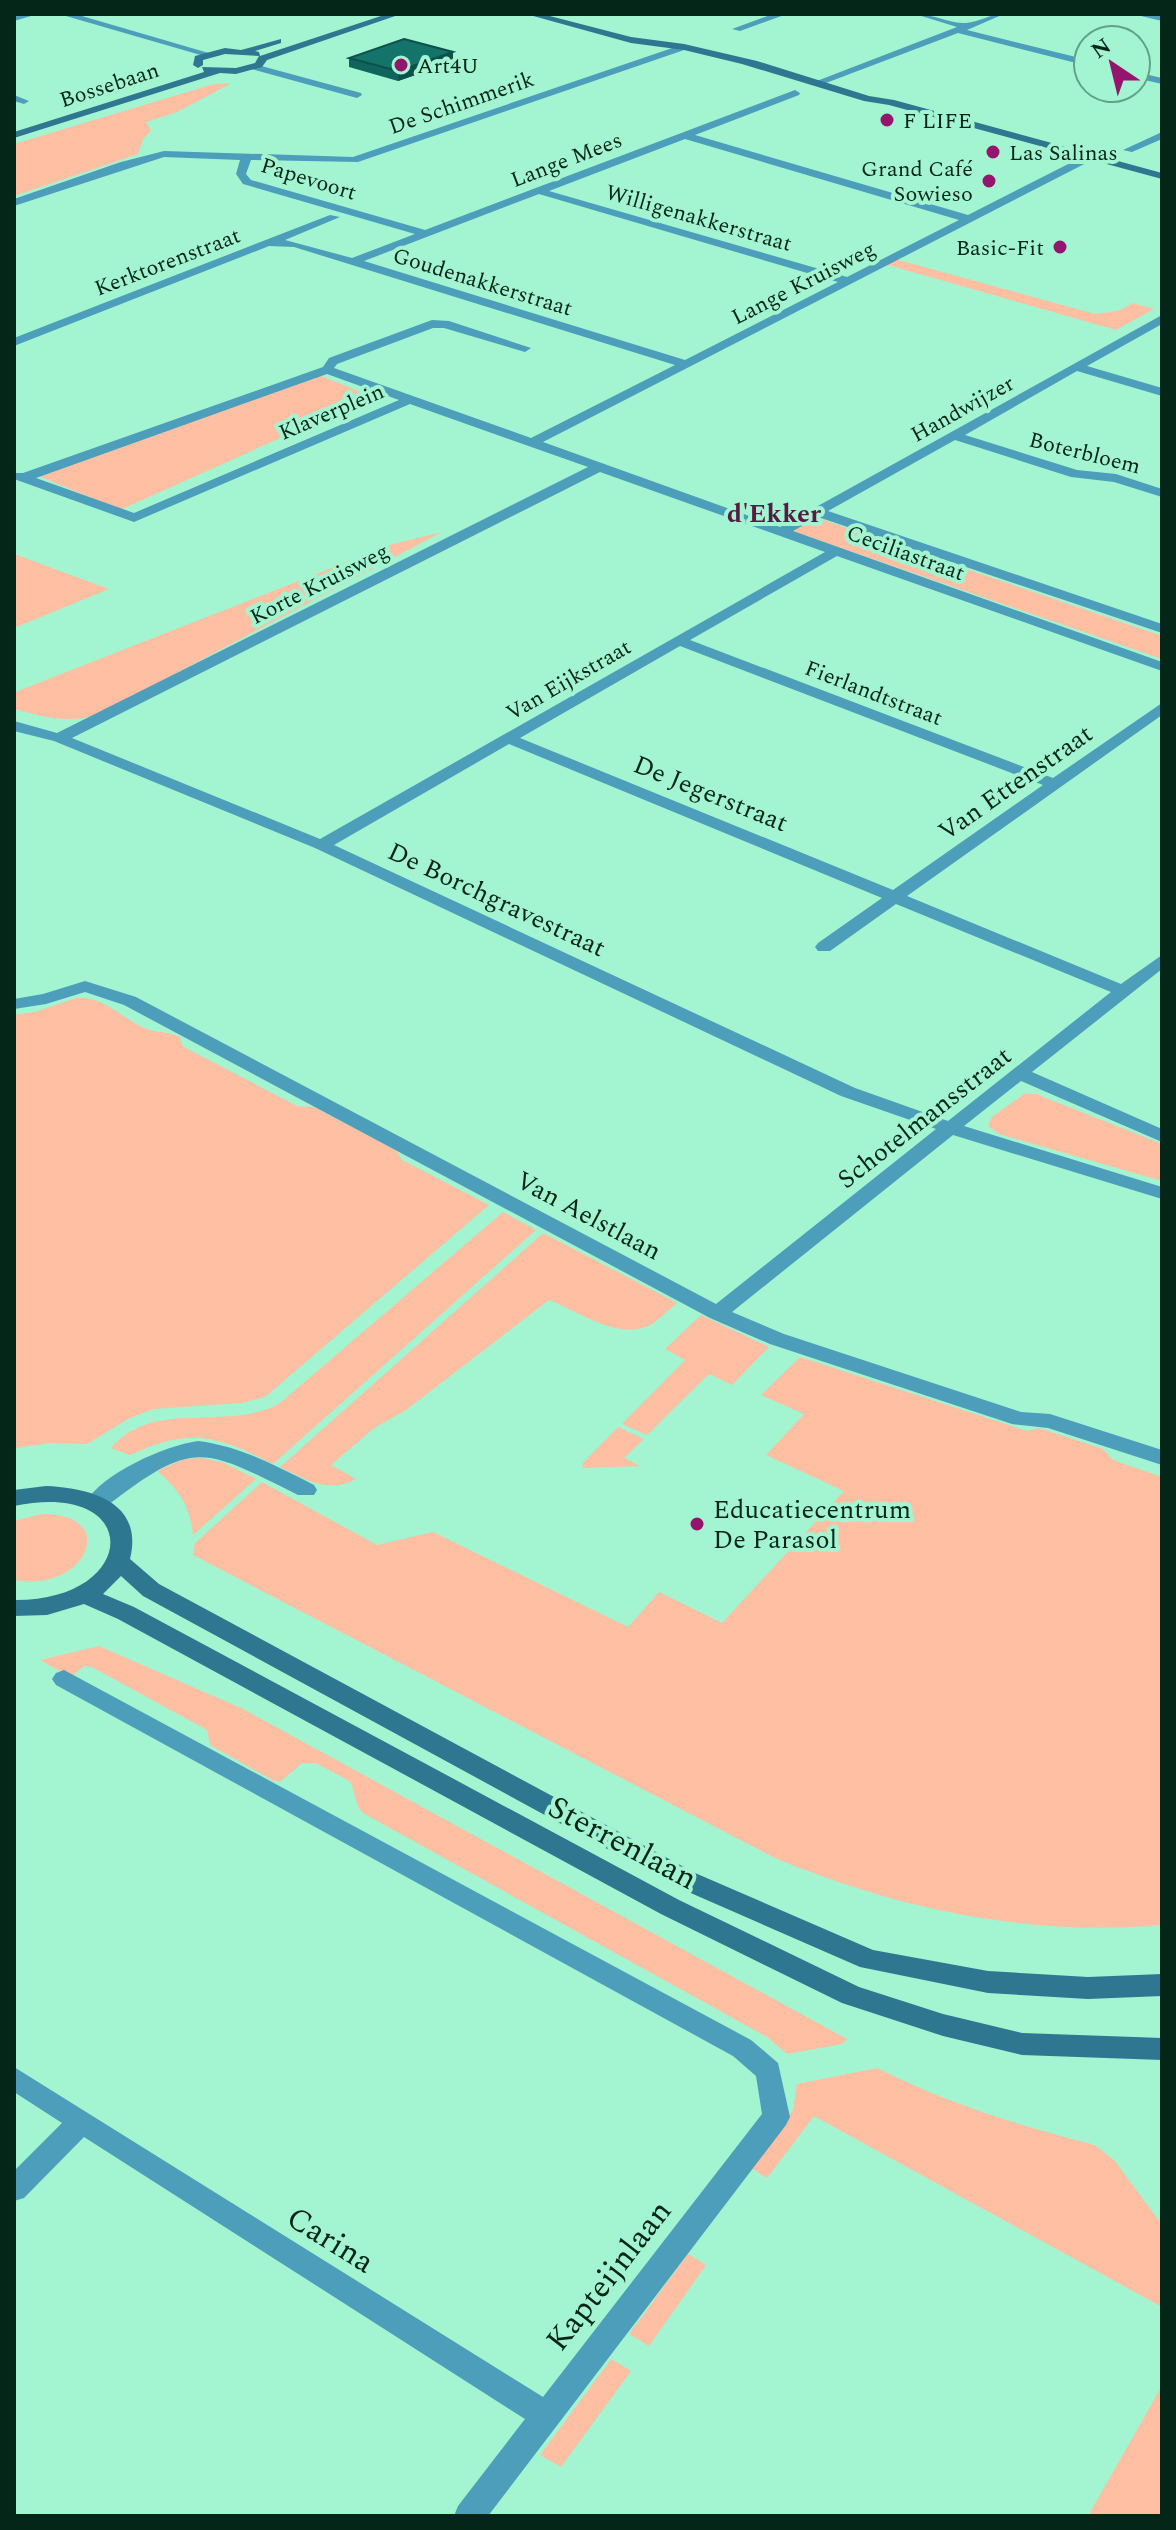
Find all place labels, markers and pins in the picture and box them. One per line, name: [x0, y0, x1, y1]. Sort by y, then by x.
place label: Art4U: [417, 50, 479, 83]
marker: Art4U: [392, 56, 410, 74]
place label: F LIFE: [903, 105, 972, 138]
marker: F LIFE: [878, 111, 896, 129]
place label: Las Salinas: [1009, 137, 1118, 170]
marker: Las Salinas: [984, 143, 1002, 161]
place label: Grand Café Sowieso: [861, 153, 973, 211]
marker: Grand Café Sowieso: [980, 172, 998, 190]
place label: Basic-Fit: [956, 232, 1044, 265]
marker: Basic-Fit: [1051, 238, 1069, 256]
place label: Educatiecentrum De Parasol: [713, 1490, 911, 1560]
marker: Educatiecentrum De Parasol: [688, 1515, 706, 1533]

